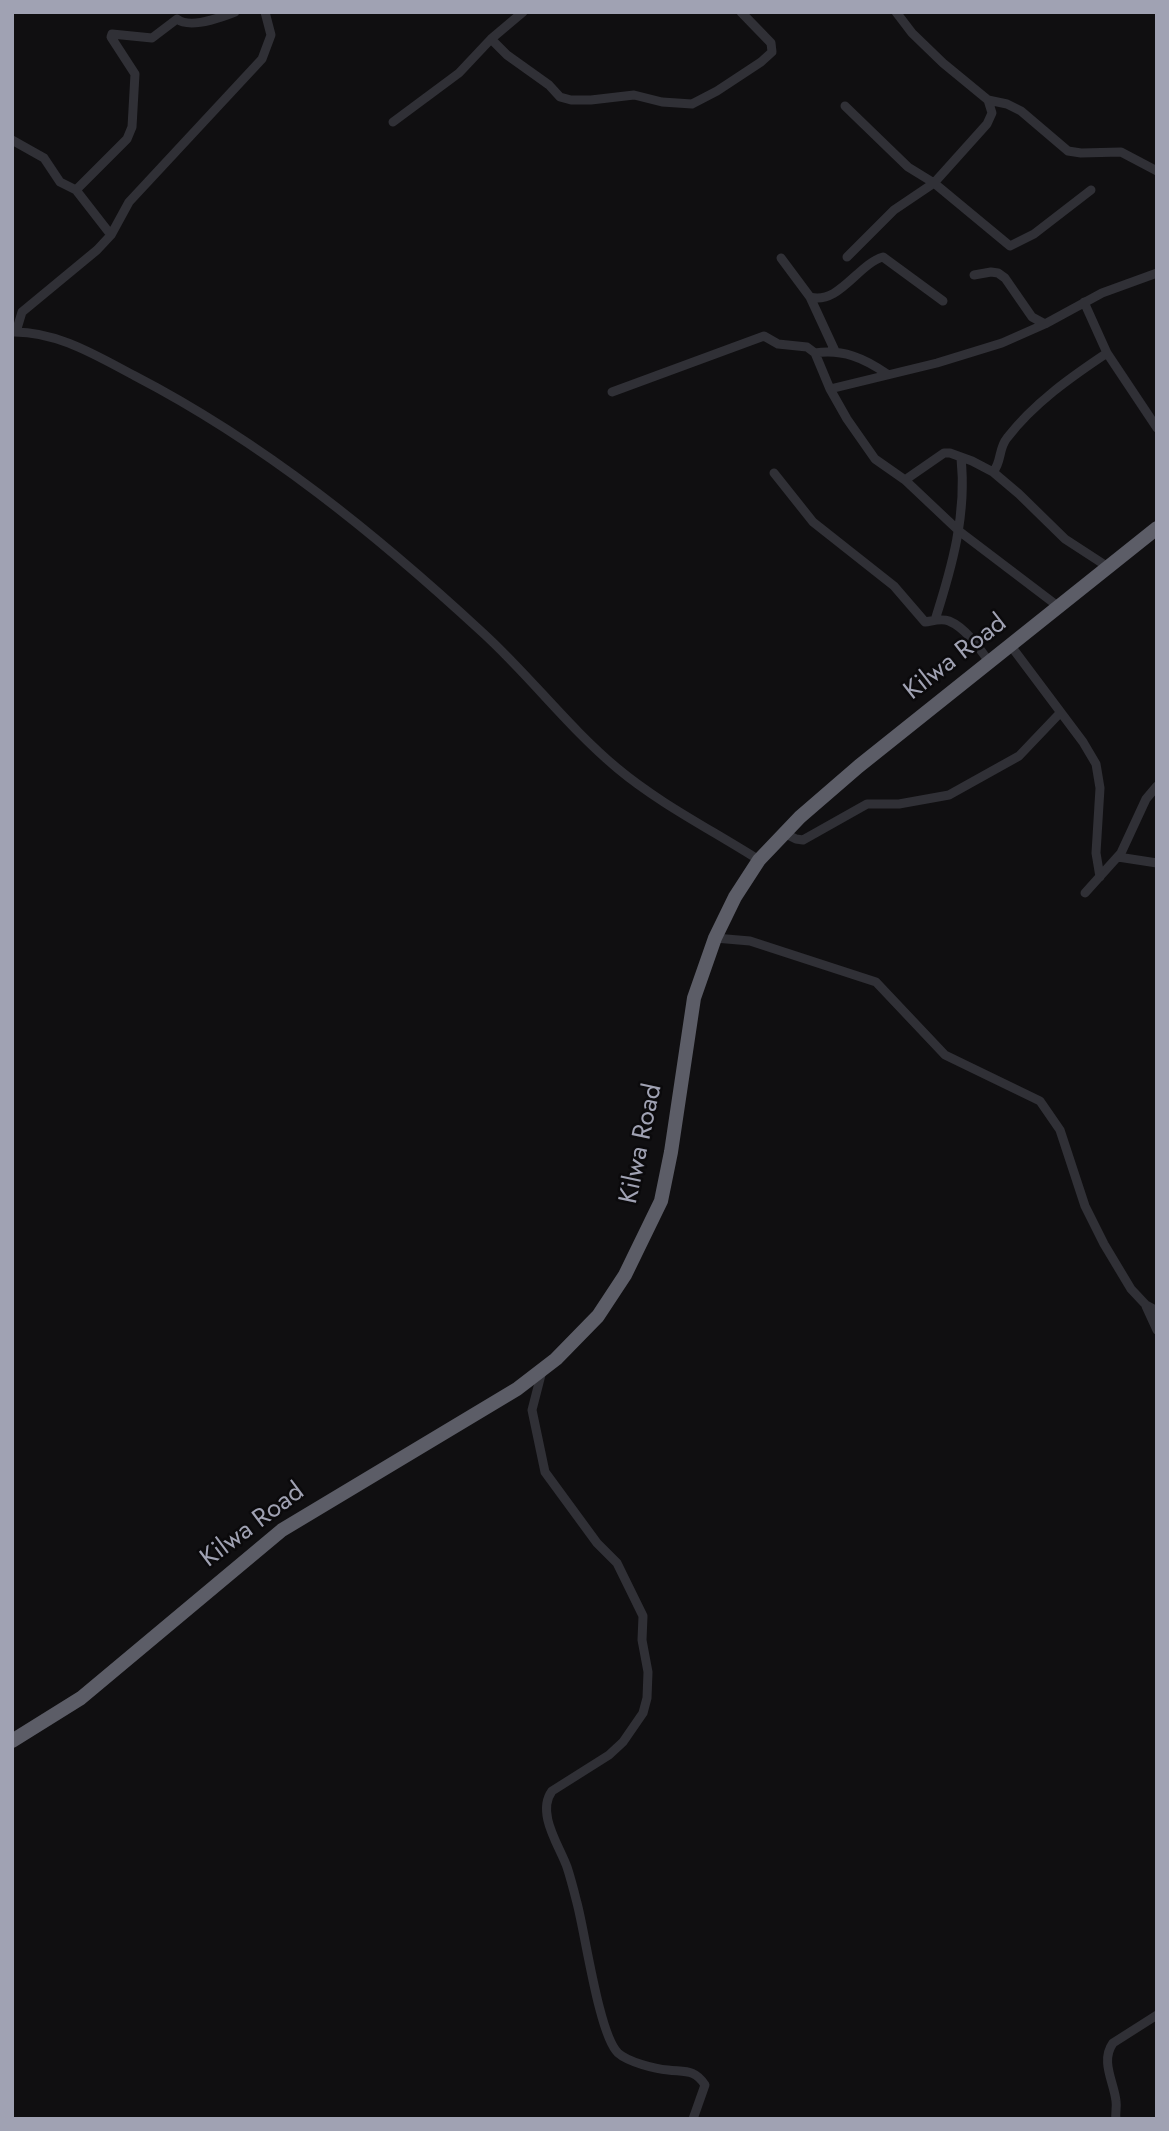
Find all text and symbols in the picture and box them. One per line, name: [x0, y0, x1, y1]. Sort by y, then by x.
street label: Kilwa Road: [899, 608, 1013, 708]
street label: Kilwa Road: [614, 1081, 670, 1207]
street label: Kilwa Road: [195, 1477, 311, 1575]

